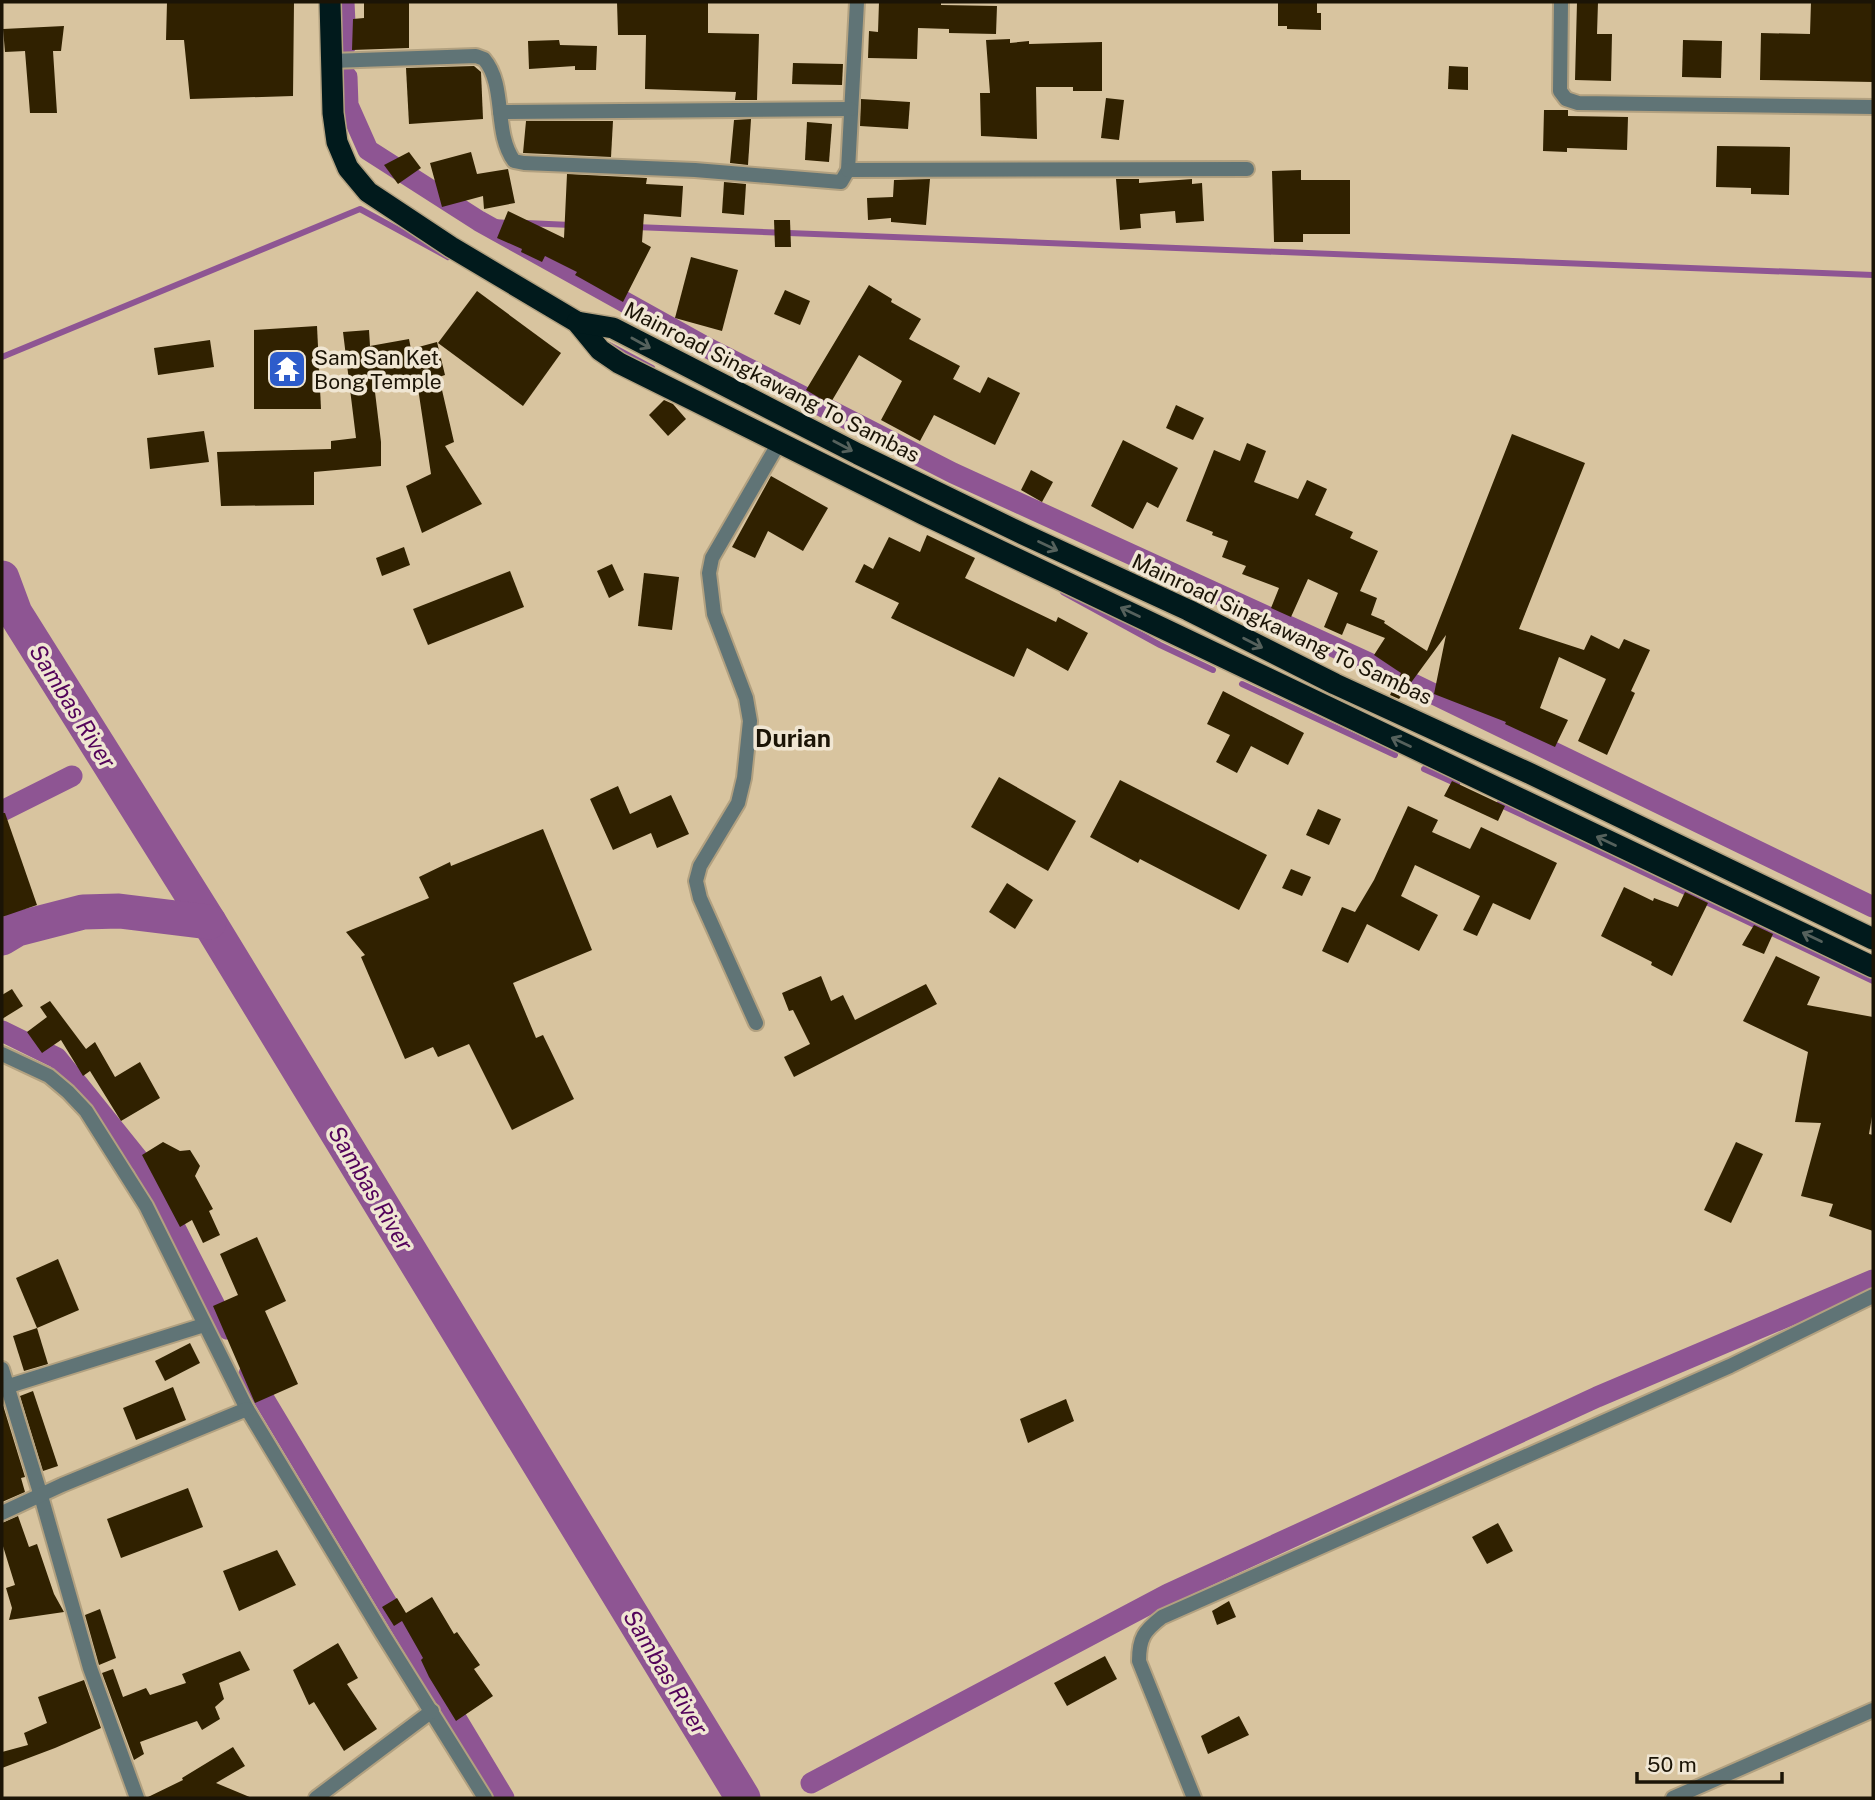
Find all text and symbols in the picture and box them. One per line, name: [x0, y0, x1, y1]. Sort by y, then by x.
street label: Mainroad Singkawang To Sambas: [620, 296, 924, 468]
one-way arrow: [630, 336, 650, 350]
place label: Sam San Ket Bong Temple: [314, 345, 442, 394]
temple icon: Sam San Ket Bong Temple: [266, 348, 308, 390]
one-way arrow: [833, 440, 853, 454]
one-way arrow: [1037, 540, 1058, 554]
street label: Mainroad Singkawang To Sambas: [1128, 548, 1436, 710]
one-way arrow: [1120, 605, 1141, 618]
one-way arrow: [1243, 637, 1263, 651]
water label: Sambas River: [24, 639, 122, 773]
district label: Durian: [755, 724, 831, 752]
one-way arrow: [1391, 735, 1412, 748]
one-way arrow: [1596, 833, 1617, 847]
one-way arrow: [1802, 930, 1823, 944]
water label: Sambas River: [323, 1121, 419, 1256]
water label: Sambas River: [618, 1605, 714, 1740]
scale bar: [1637, 1741, 1782, 1785]
text: 50 m: [1647, 1752, 1697, 1777]

